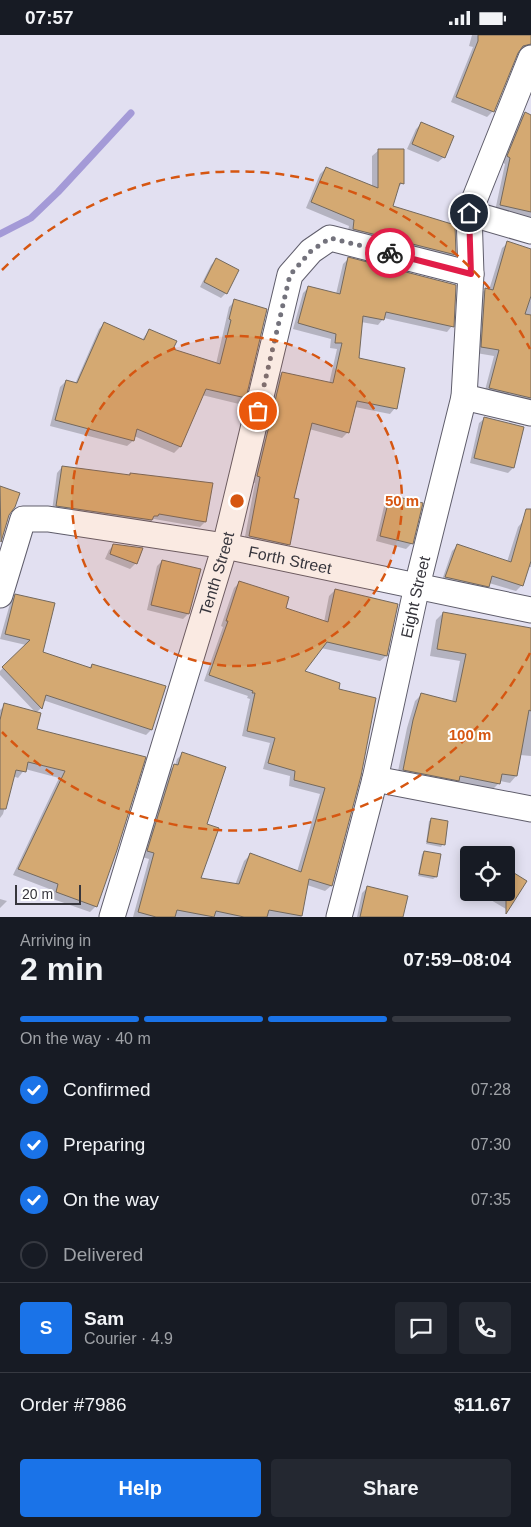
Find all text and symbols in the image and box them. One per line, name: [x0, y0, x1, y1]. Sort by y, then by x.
text: 07:57: [25, 7, 74, 28]
pin: [448, 192, 490, 234]
icon: home: [455, 199, 483, 227]
courier: [365, 228, 415, 278]
icon: bike: [376, 239, 404, 267]
pin: [237, 390, 279, 432]
icon: bag: [244, 397, 272, 425]
centre of rings: [228, 492, 246, 510]
text: 50 m: [385, 492, 419, 509]
street label: Tenth Street: [196, 530, 237, 617]
street label: Forth Street: [247, 543, 334, 577]
street label: Eight Street: [398, 554, 433, 640]
text: 100 m: [449, 726, 491, 743]
map controls: [460, 846, 515, 901]
button: locate: [460, 846, 515, 901]
scale bar: [15, 882, 81, 905]
text: 20 m: [22, 886, 53, 902]
text: Arriving in: [20, 932, 91, 949]
text: 07:59–08:04: [403, 949, 511, 970]
text: 2 min: [20, 951, 104, 987]
text: On the way · 40 m: [20, 1030, 151, 1047]
icon: check: [20, 1076, 48, 1104]
text: Confirmed: [63, 1079, 151, 1100]
text: 07:28: [471, 1081, 511, 1098]
icon: check: [20, 1131, 48, 1159]
text: Preparing: [63, 1134, 145, 1155]
text: 07:30: [471, 1136, 511, 1153]
icon: check: [20, 1186, 48, 1214]
text: On the way: [63, 1189, 159, 1210]
text: 07:35: [471, 1191, 511, 1208]
text: Delivered: [63, 1244, 143, 1265]
button: chat: [395, 1302, 447, 1354]
button: phone: [459, 1302, 511, 1354]
text: Sam: [84, 1308, 124, 1329]
text: S: [40, 1317, 52, 1338]
text: Courier · 4.9: [84, 1330, 173, 1347]
text: Order #7986: [20, 1394, 127, 1415]
text: $11.67: [454, 1394, 511, 1415]
button: Help: [20, 1459, 261, 1517]
button: Share: [271, 1459, 511, 1517]

